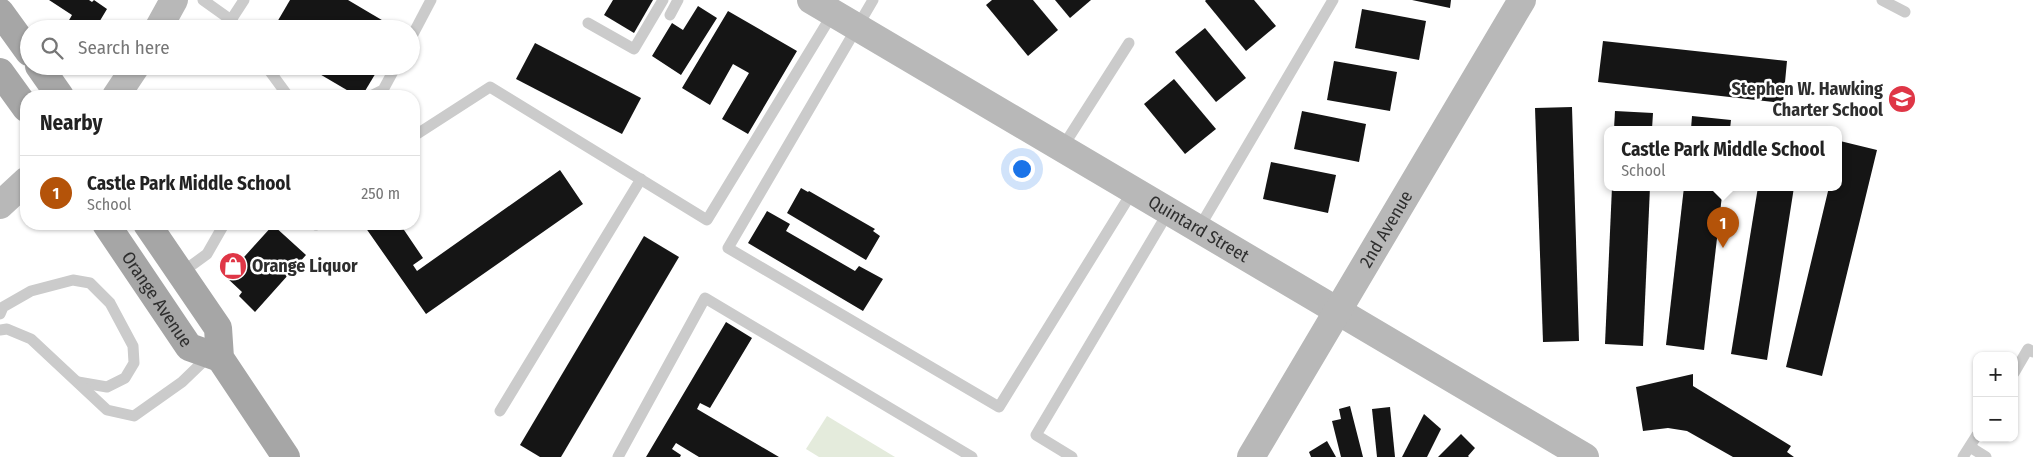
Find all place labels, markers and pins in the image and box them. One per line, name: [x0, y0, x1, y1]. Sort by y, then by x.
place label: Stephen W. Hawking Charter School: [1732, 78, 1883, 121]
school or university icon: Stephen W. Hawking Charter School: [1887, 84, 1917, 114]
pin: 1: [1707, 207, 1739, 248]
shop icon: Orange Liquor: [218, 251, 248, 281]
place label: Orange Liquor: [252, 255, 358, 277]

